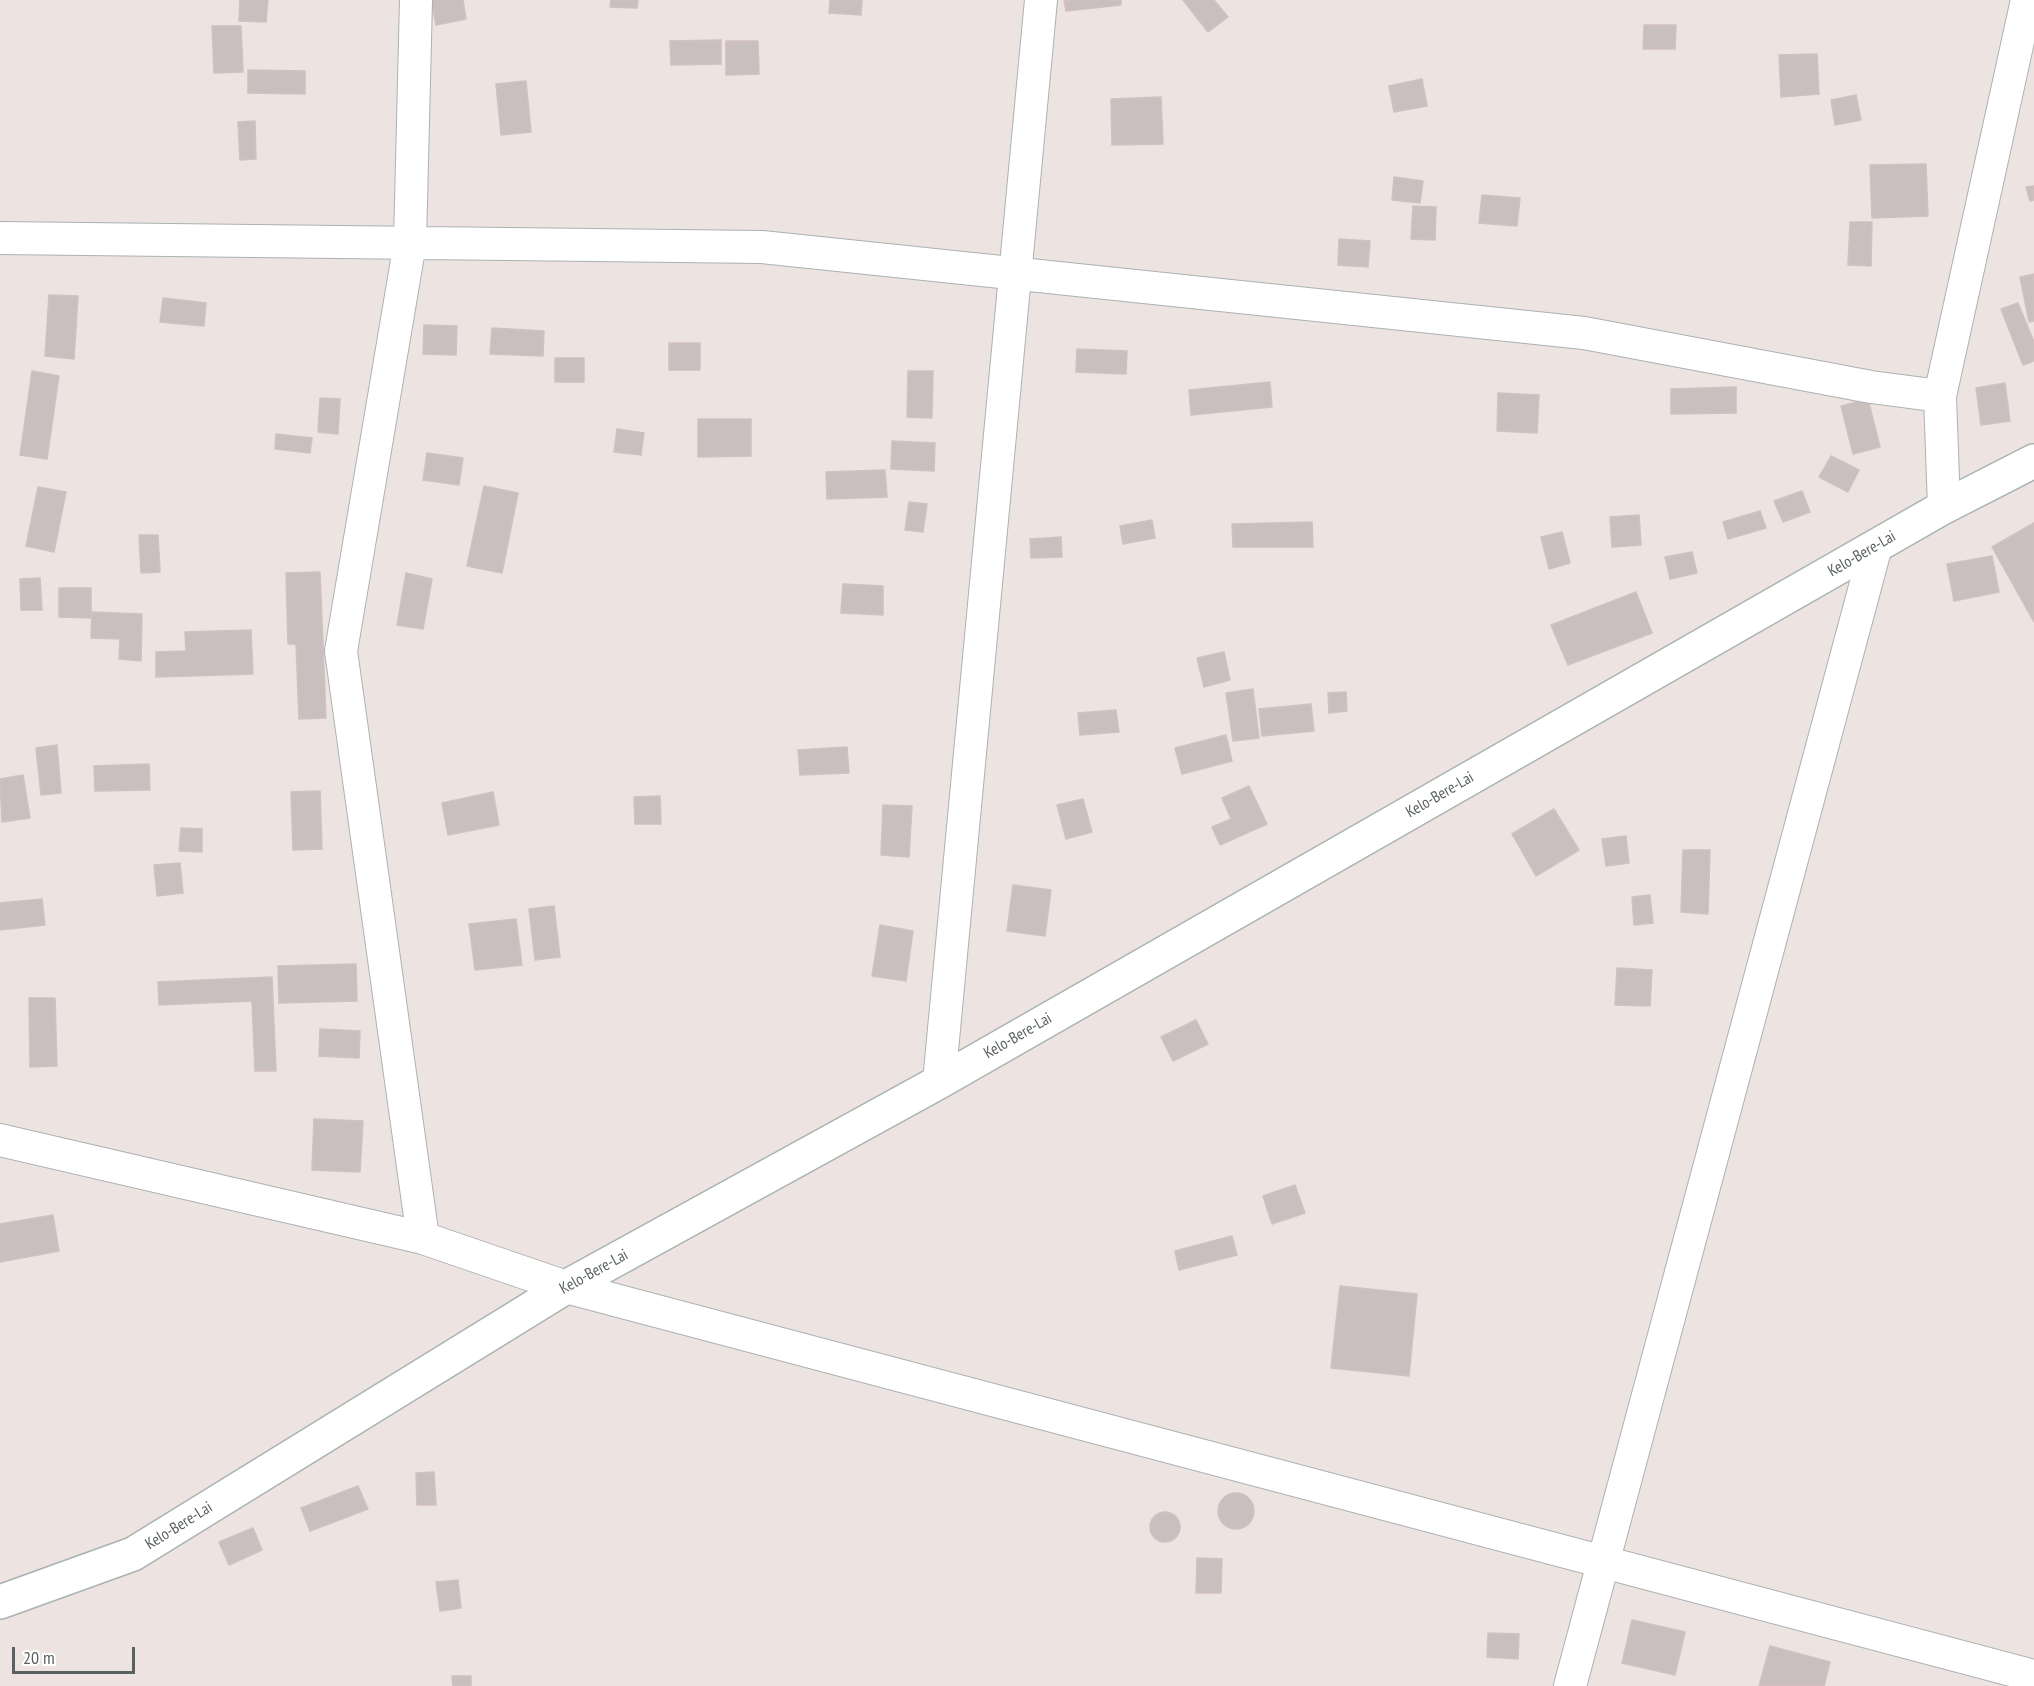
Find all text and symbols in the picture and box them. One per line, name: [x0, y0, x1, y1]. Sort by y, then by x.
street label: Kelo-Bere-Lai: [1825, 527, 1899, 581]
street label: Kelo-Bere-Lai: [1403, 768, 1477, 822]
street label: Kelo-Bere-Lai: [981, 1009, 1055, 1063]
street label: Kelo-Bere-Lai: [556, 1245, 632, 1299]
street label: Kelo-Bere-Lai: [142, 1498, 216, 1554]
scale bar: [15, 1635, 138, 1673]
text: 20 m: [23, 1646, 55, 1669]

